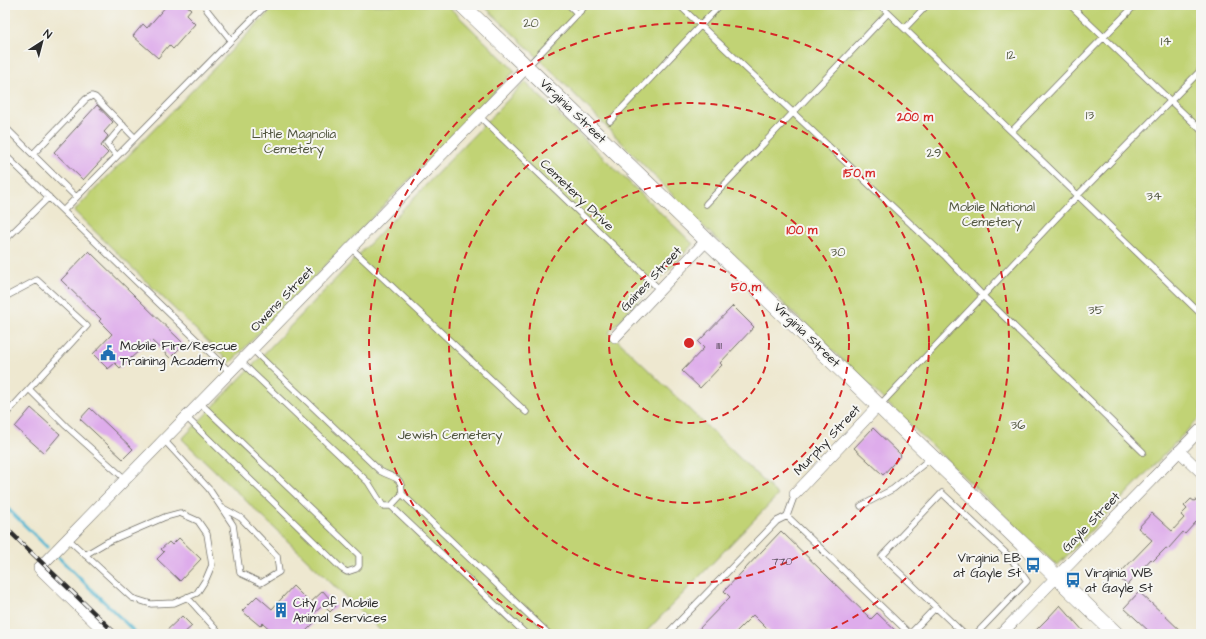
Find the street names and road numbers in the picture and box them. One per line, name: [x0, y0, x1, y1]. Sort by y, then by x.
street label: Virginia Street: [535, 75, 611, 149]
street label: Cemetery Drive: [535, 155, 618, 236]
street label: Gaines Street: [616, 242, 686, 315]
street label: Owens Street: [246, 262, 318, 336]
street label: Virginia Street: [769, 299, 845, 373]
street label: Murphy Street: [790, 400, 866, 480]
street label: Gayle Street: [1058, 487, 1126, 557]

